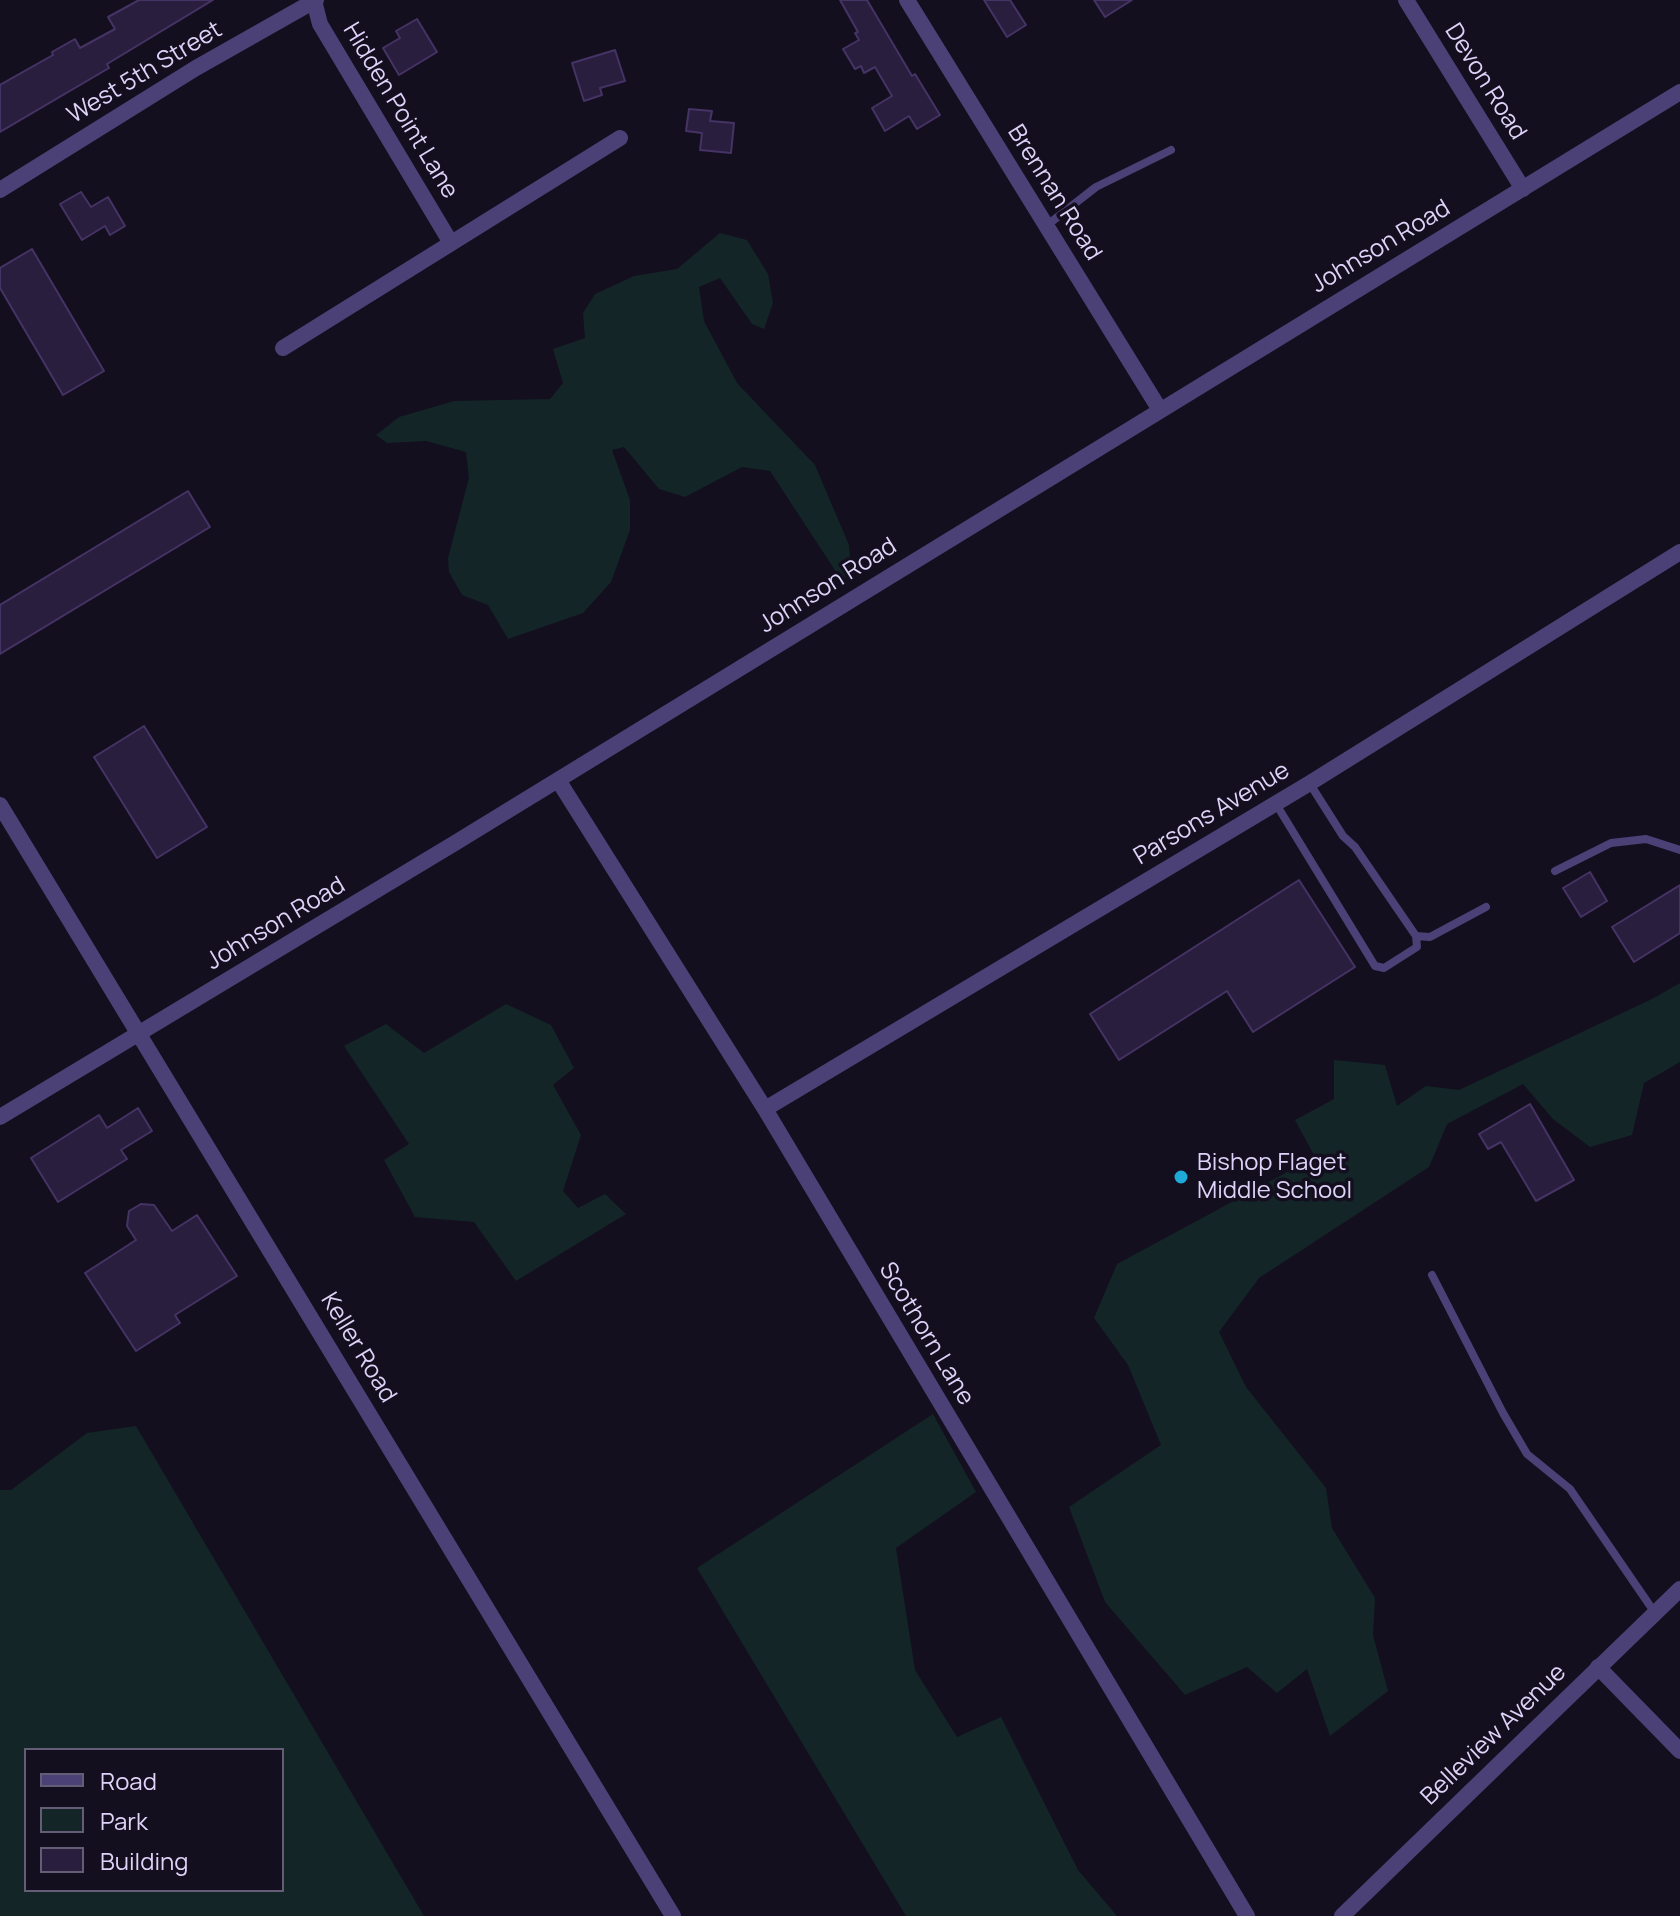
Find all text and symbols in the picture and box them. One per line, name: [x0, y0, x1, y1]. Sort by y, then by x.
street label: West 5th Street: [63, 16, 227, 130]
street label: Hidden Point Lane: [336, 18, 464, 204]
street label: Devon Road: [1438, 19, 1532, 145]
street label: Brennan Road: [1001, 120, 1107, 266]
street label: Johnson Road: [1306, 194, 1456, 300]
street label: Johnson Road: [754, 532, 902, 640]
street label: Parsons Avenue: [1129, 756, 1295, 872]
street label: Johnson Road: [201, 871, 351, 977]
place label: Bishop Flaget Middle School: [1197, 1149, 1352, 1205]
marker: Bishop Flaget Middle School: [1172, 1168, 1190, 1186]
street label: Scothorn Lane: [872, 1257, 980, 1411]
street label: Keller Road: [314, 1288, 402, 1408]
street label: Belleview Avenue: [1416, 1659, 1572, 1811]
legend: [24, 1748, 284, 1892]
text: Road: [100, 1764, 157, 1797]
text: Park: [100, 1804, 148, 1837]
text: Building: [100, 1844, 188, 1877]

